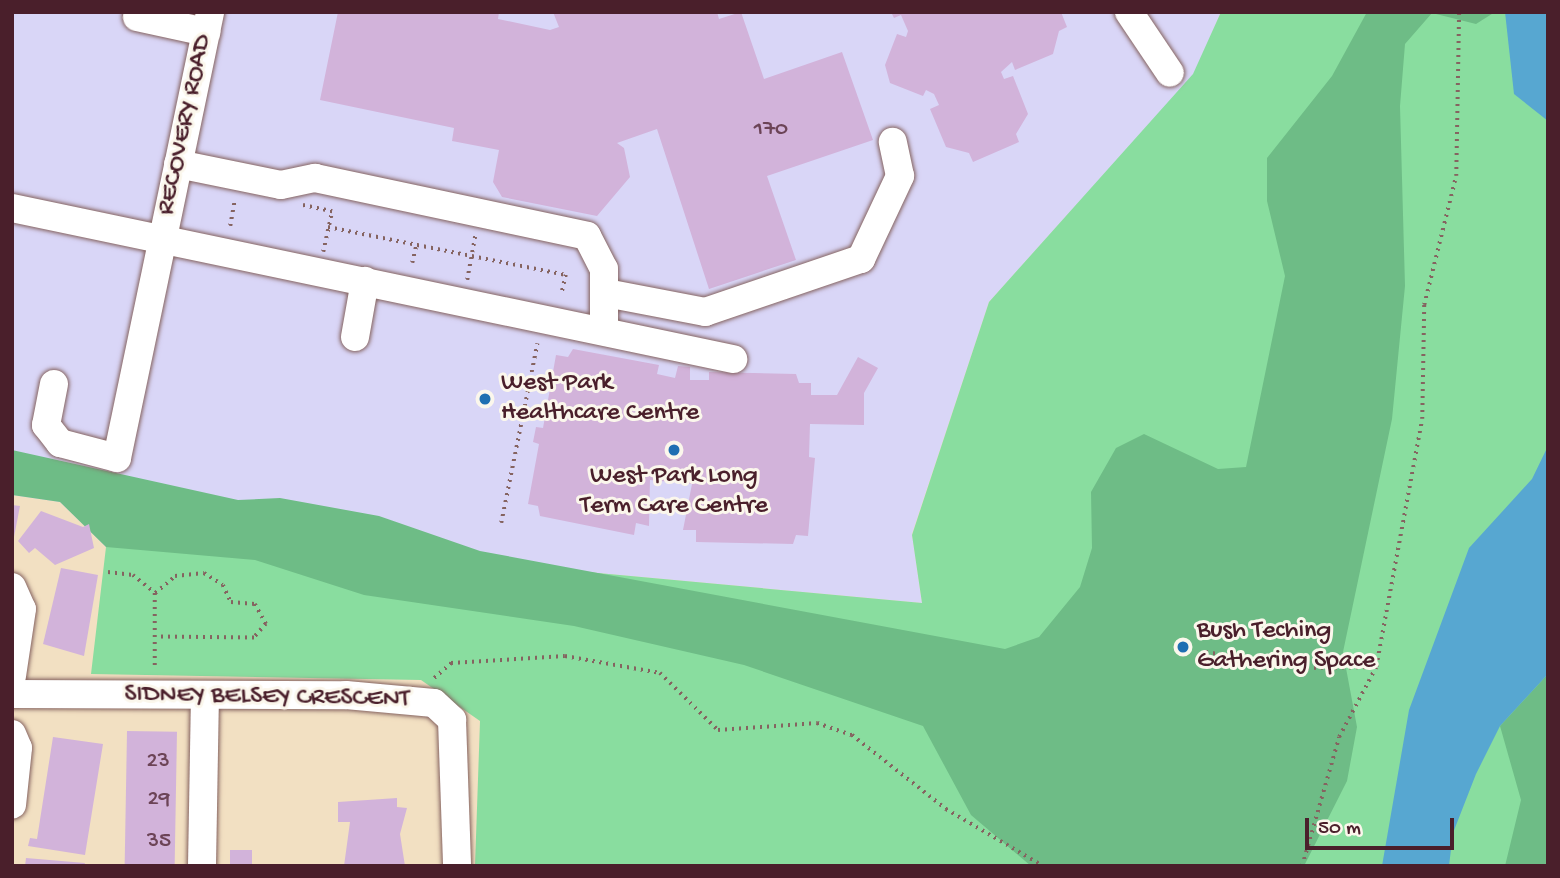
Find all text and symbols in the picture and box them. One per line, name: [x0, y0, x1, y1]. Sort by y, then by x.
street label: RECOVERY ROAD: [152, 32, 220, 218]
house number: 170: [754, 116, 788, 144]
place label: West Park Healthcare Centre: [501, 368, 699, 430]
marker: West Park Healthcare Centre: [475, 389, 495, 409]
marker: West Park Long Term Care Centre: [666, 442, 682, 458]
place label: West Park Long Term Care Centre: [580, 461, 768, 522]
place label: Bush Teching Gathering Space: [1197, 616, 1376, 678]
marker: Bush Teching Gathering Space: [1175, 639, 1191, 655]
street label: SIDNEY BELSEY CRESCENT: [124, 680, 410, 716]
house number: 23: [146, 748, 170, 776]
house number: 29: [148, 786, 170, 814]
scale bar: [1308, 804, 1457, 848]
text: 50 m: [1318, 817, 1361, 842]
house number: 35: [147, 828, 171, 856]

